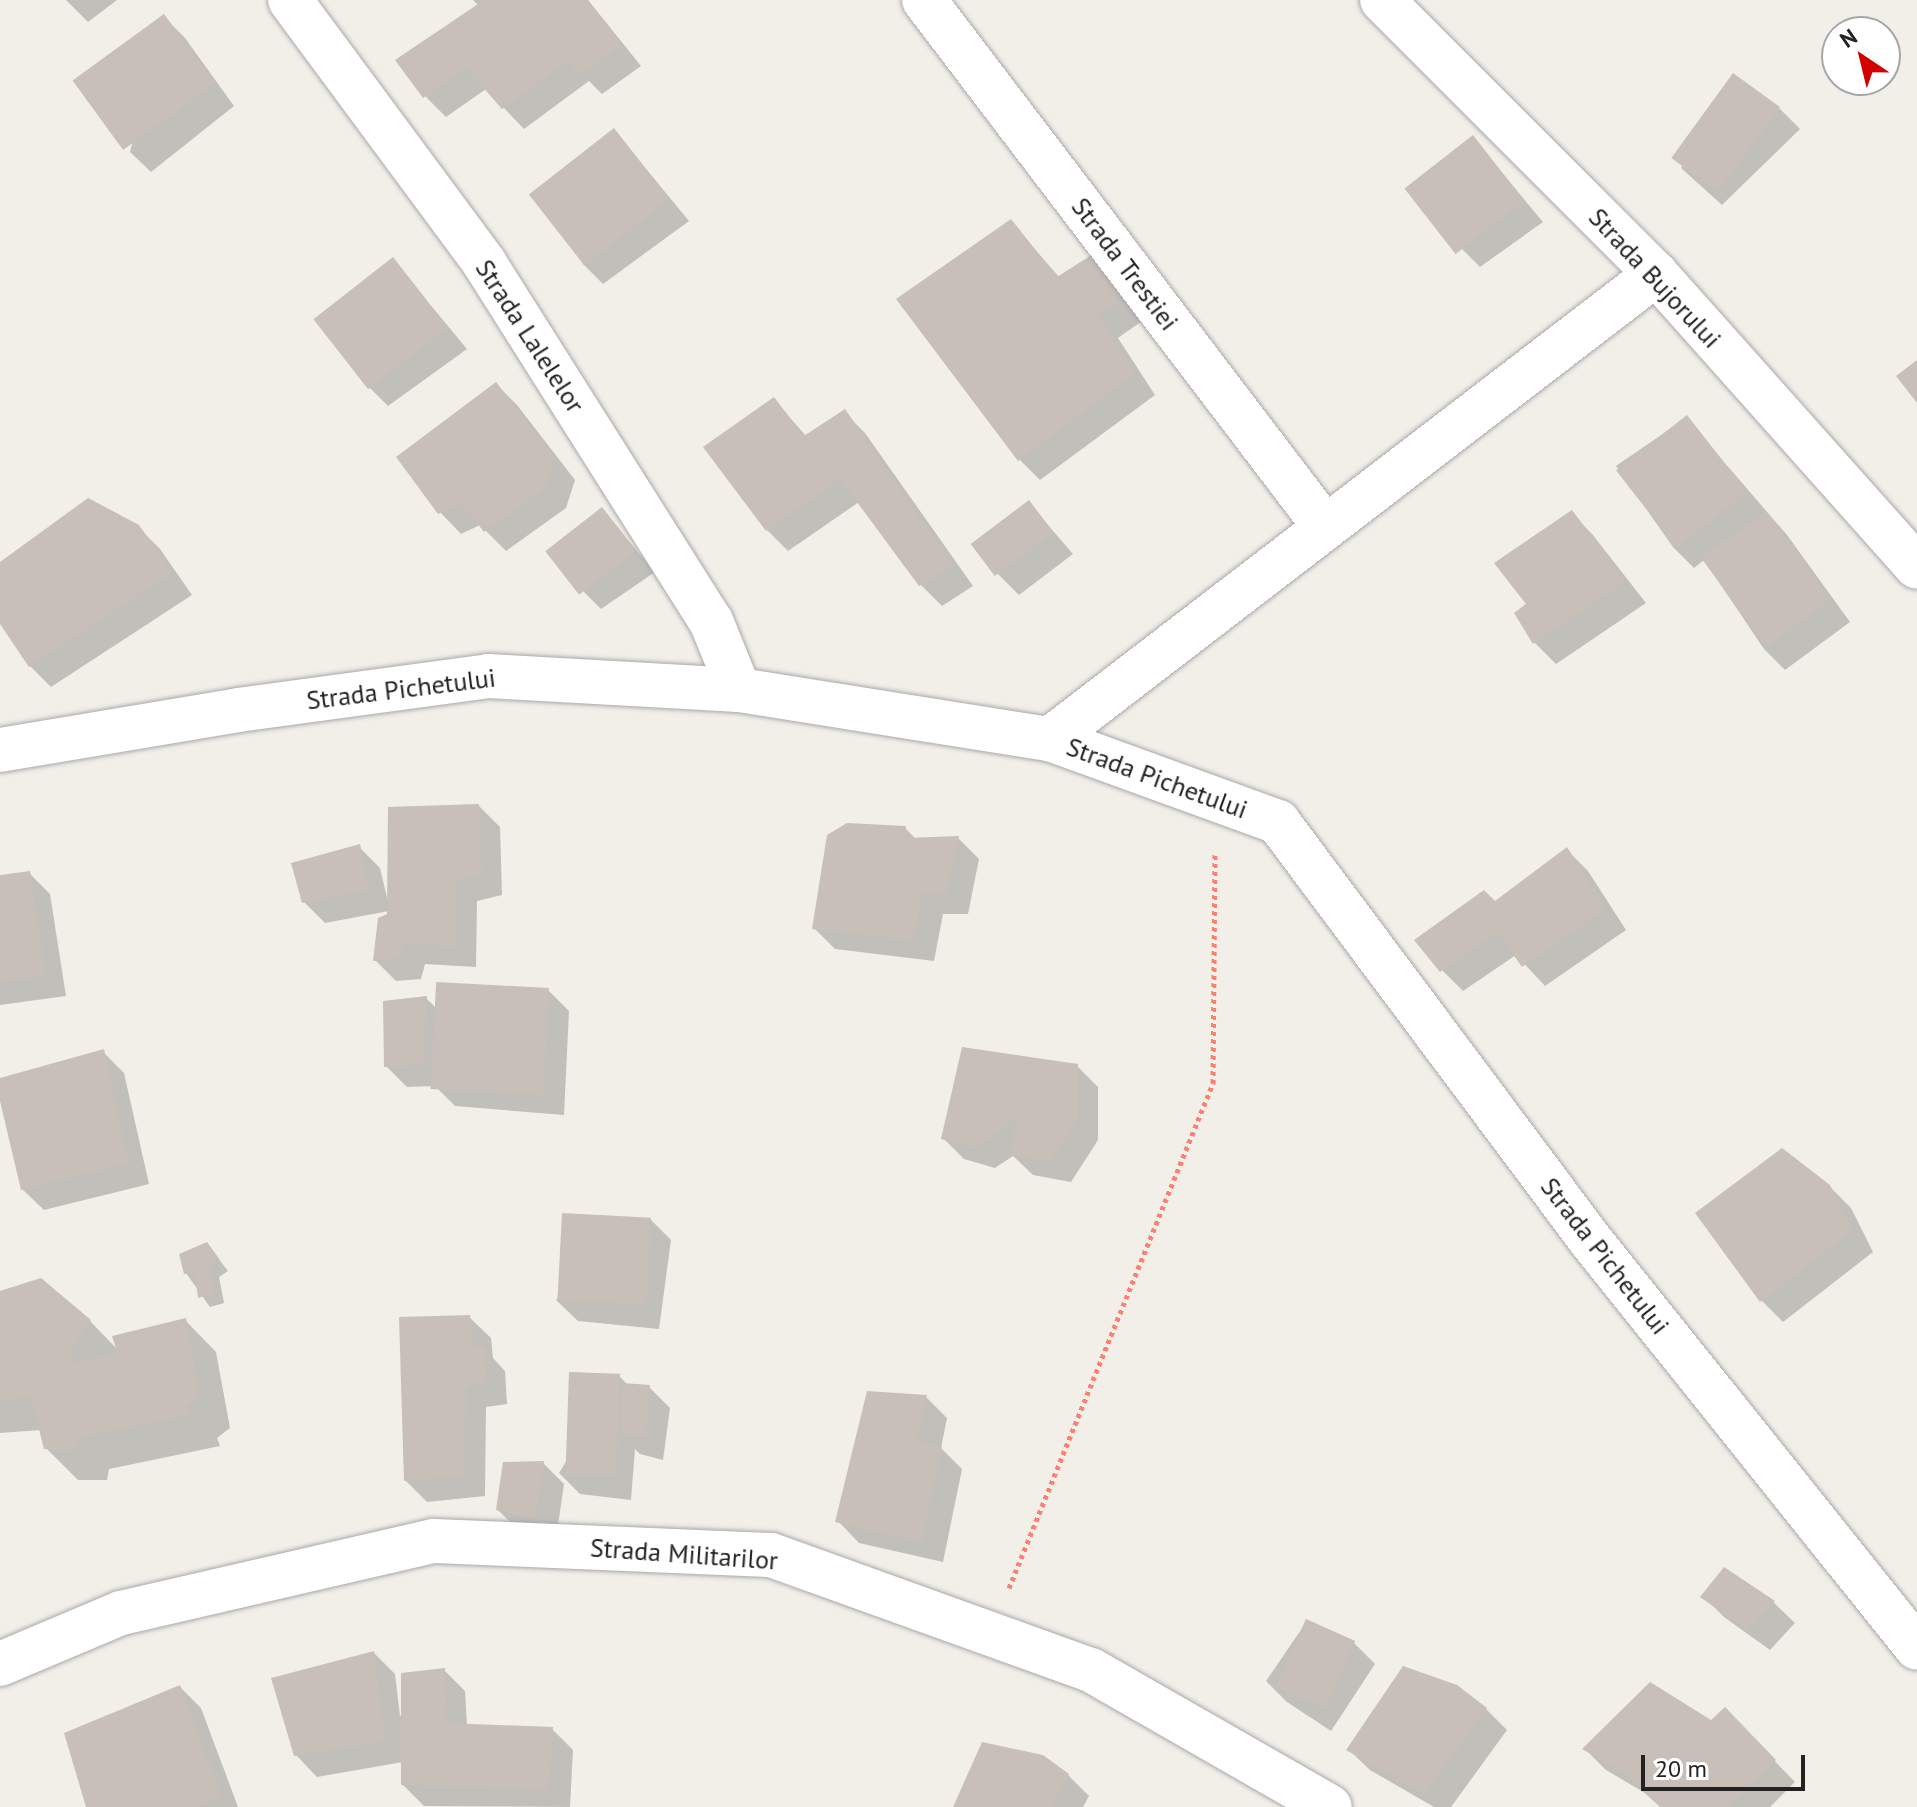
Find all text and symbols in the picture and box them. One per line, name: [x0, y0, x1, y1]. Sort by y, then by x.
north arrow: [1821, 16, 1901, 96]
text: N: [1834, 22, 1862, 54]
street label: Strada Trestiei: [1065, 191, 1185, 337]
street label: Strada Bujorului: [1582, 202, 1728, 354]
street label: Strada Lalelelor: [469, 254, 591, 418]
street label: Strada Pichetului: [305, 662, 497, 716]
street label: Strada Pichetului: [1062, 731, 1252, 825]
street label: Strada Pichetului: [1534, 1171, 1676, 1341]
street label: Strada Militarilor: [589, 1532, 779, 1576]
scale bar: [1645, 1739, 1809, 1789]
text: 20 m: [1655, 1753, 1707, 1784]

